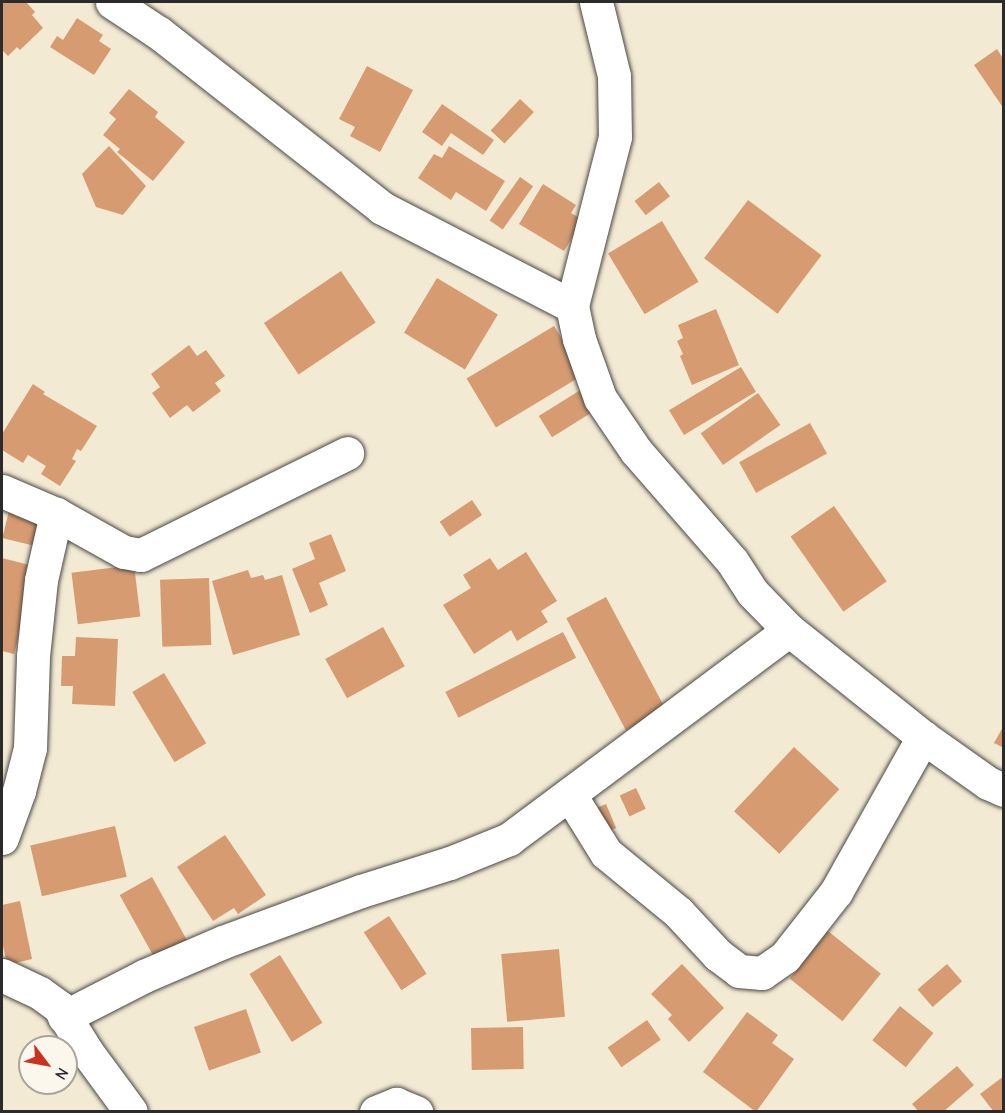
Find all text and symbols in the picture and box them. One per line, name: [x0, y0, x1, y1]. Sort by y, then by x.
north arrow: [18, 1035, 78, 1095]
text: N: [51, 1064, 72, 1083]

